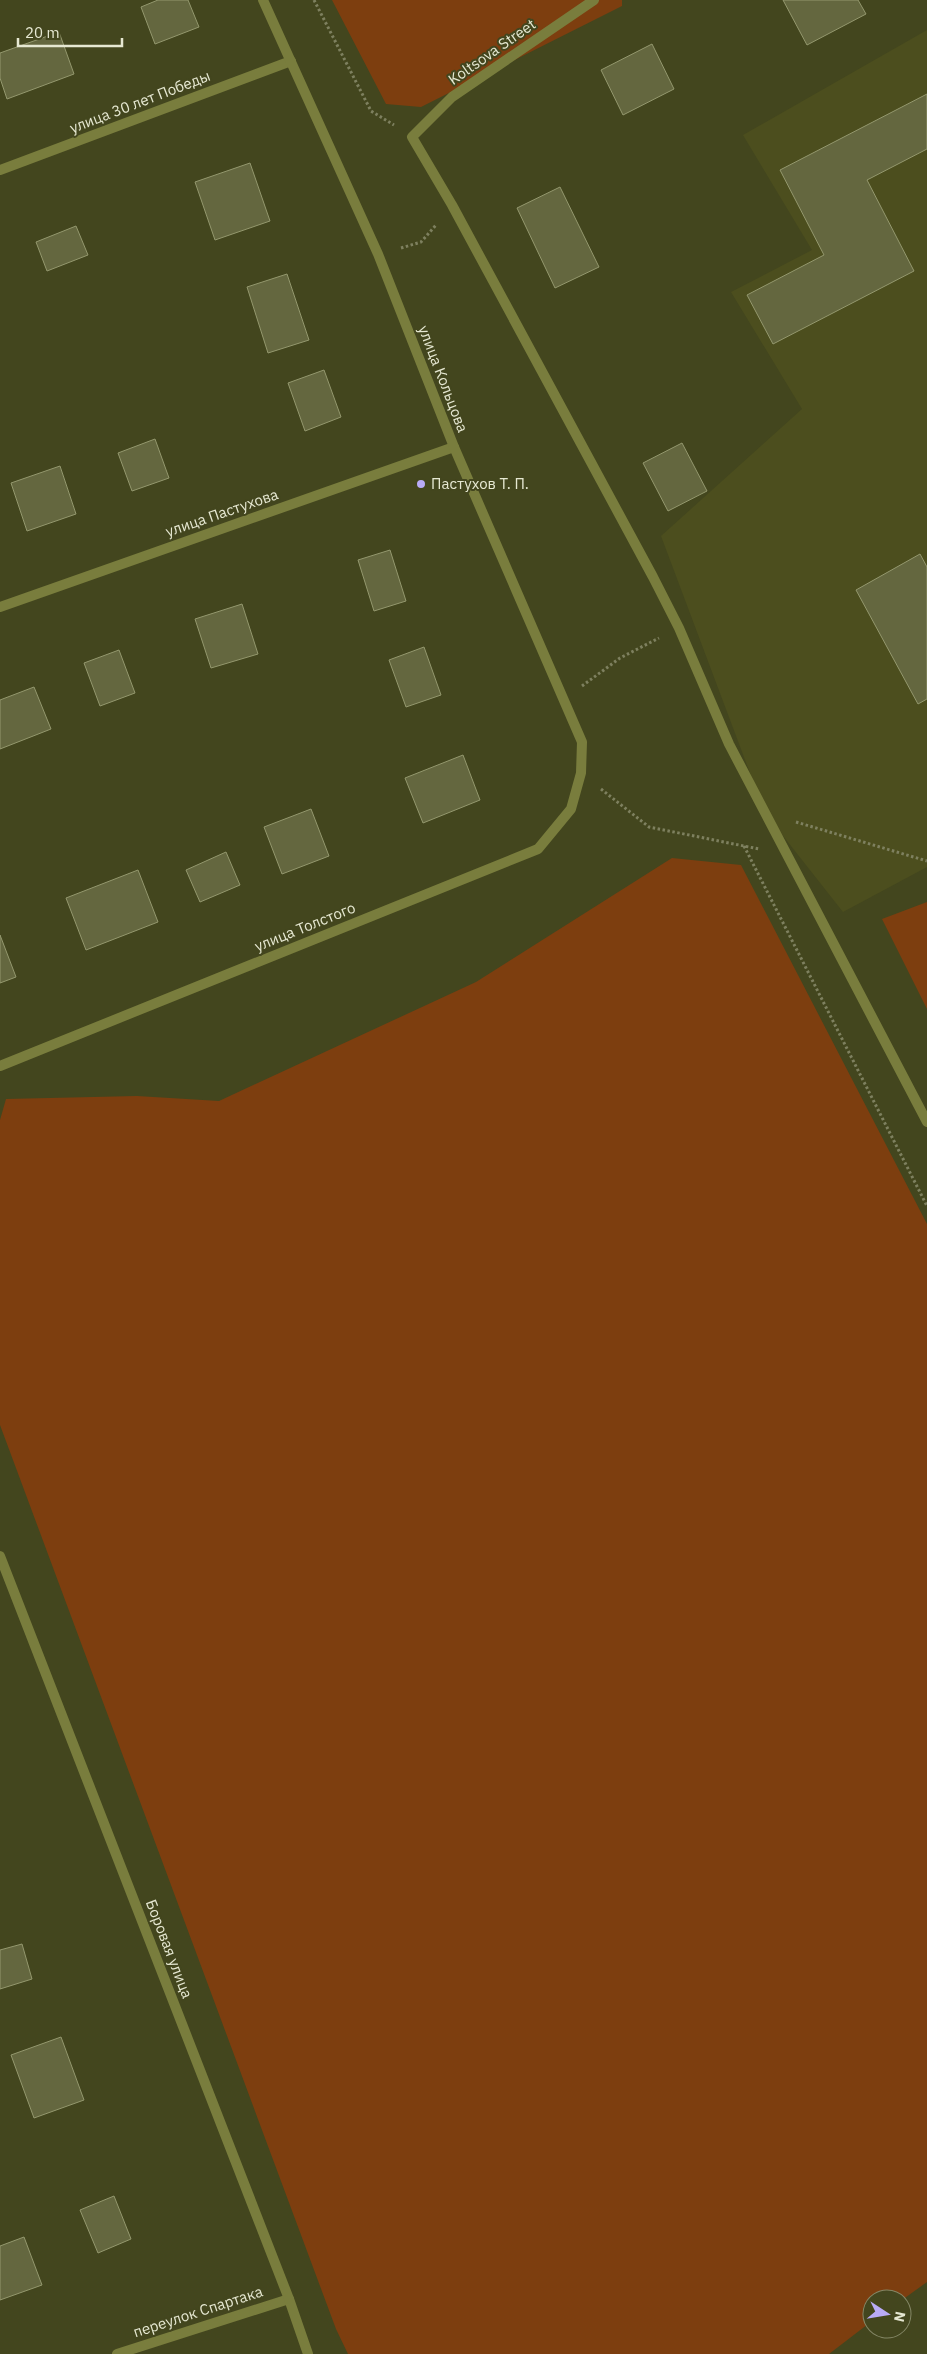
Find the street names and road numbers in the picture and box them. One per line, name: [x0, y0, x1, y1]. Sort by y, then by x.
street label: Koltsova Street: [444, 14, 539, 89]
street label: улица 30 лет Победы: [67, 66, 213, 137]
street label: улица Кольцова: [414, 323, 473, 435]
street label: улица Пастухова: [163, 484, 281, 541]
street label: улица Толстого: [252, 898, 358, 955]
street label: Боровая улица: [142, 1897, 197, 2001]
street label: переулок Спартака: [131, 2282, 265, 2341]

